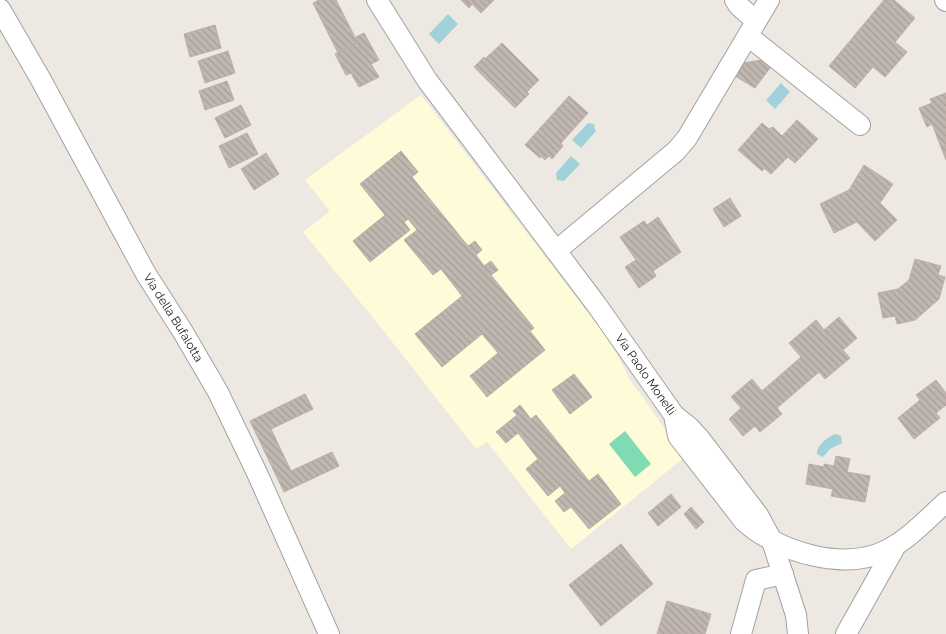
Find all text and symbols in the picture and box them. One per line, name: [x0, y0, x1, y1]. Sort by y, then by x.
street label: Via della Bufalotta: [140, 271, 206, 364]
street label: Via Paolo Monelli: [612, 331, 679, 418]

